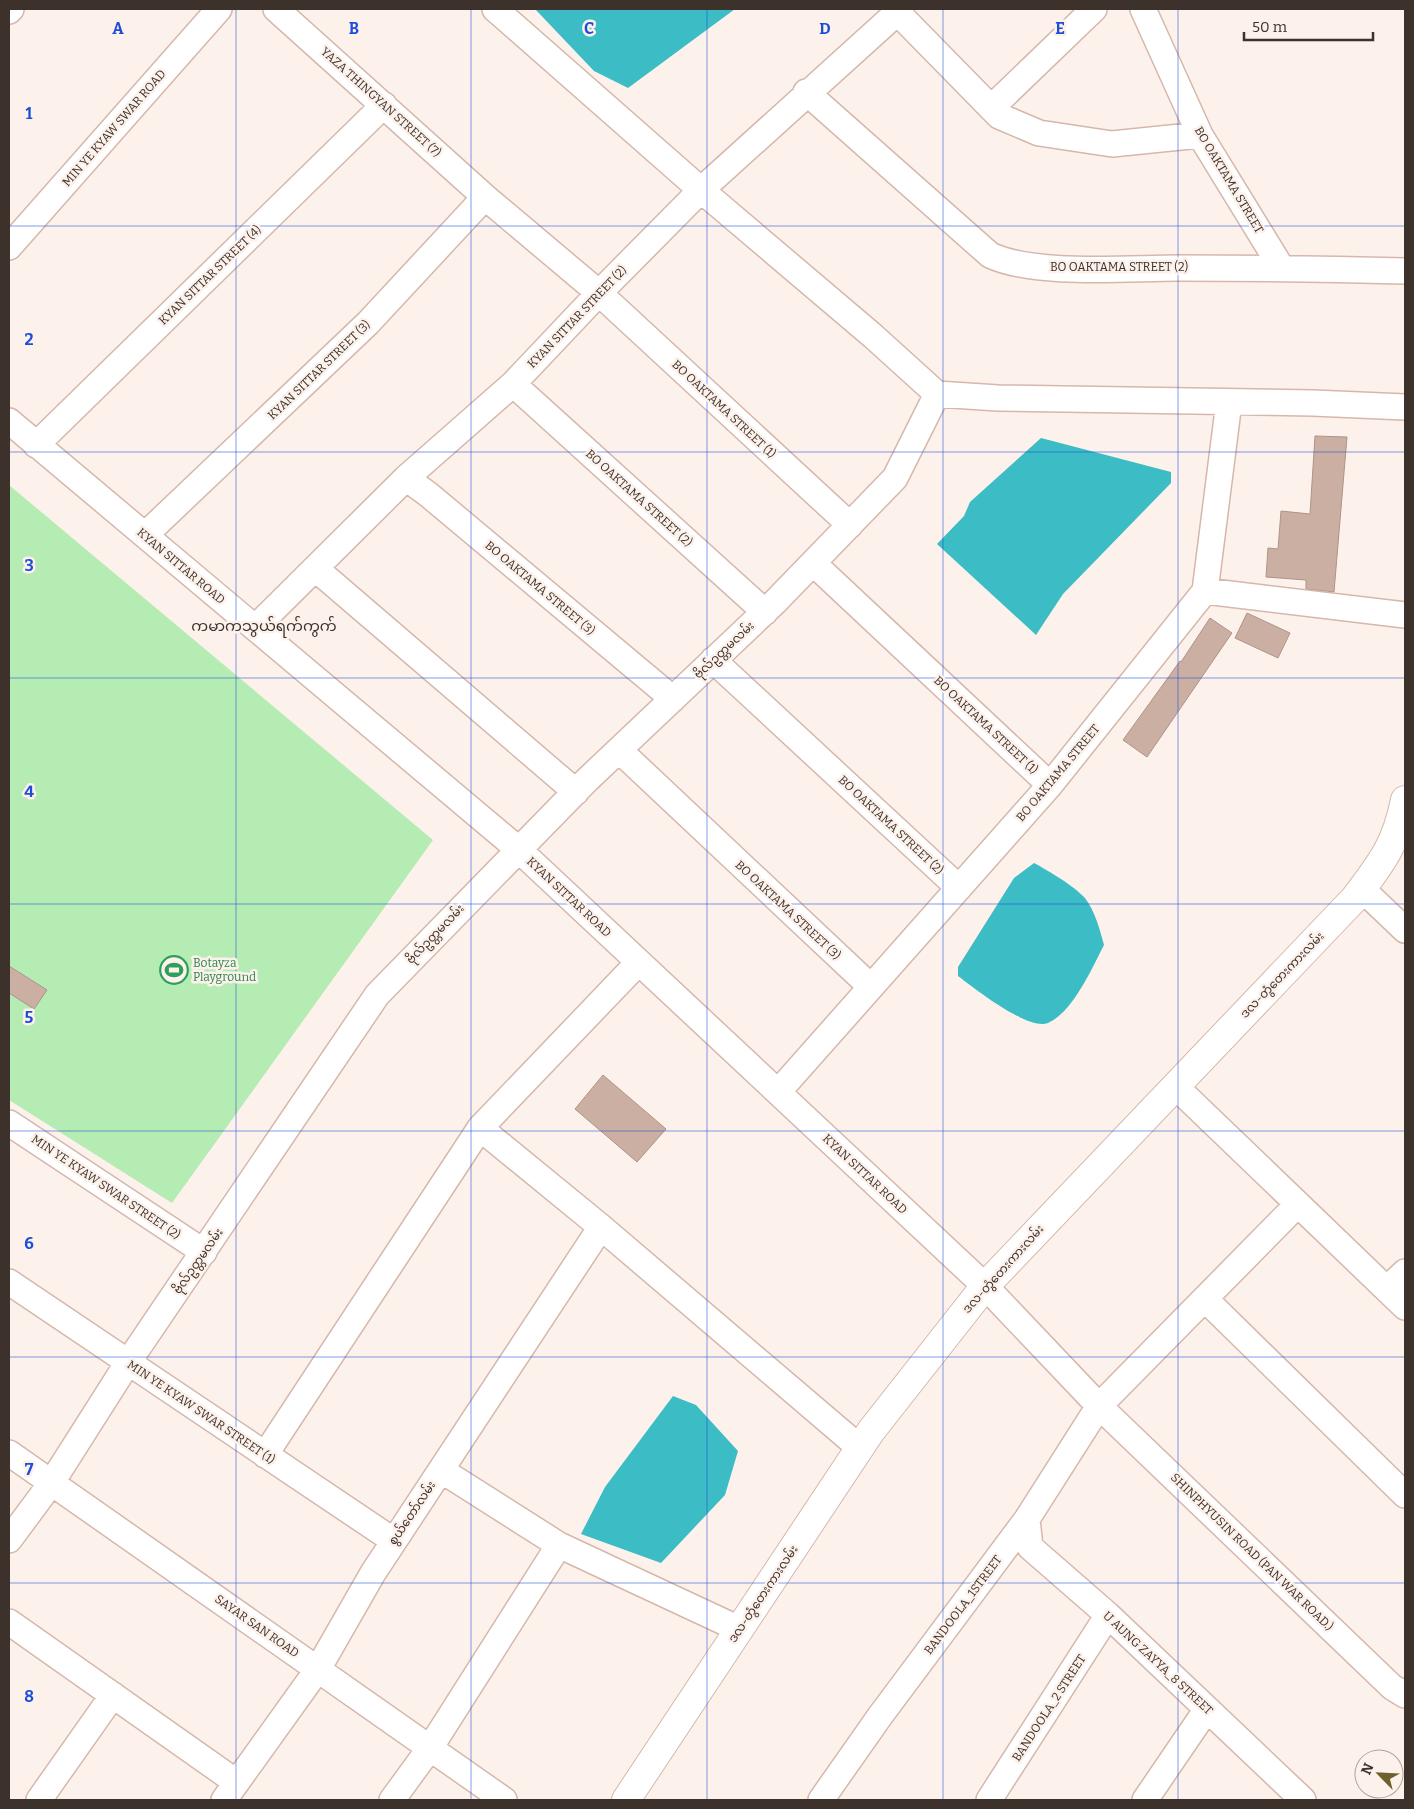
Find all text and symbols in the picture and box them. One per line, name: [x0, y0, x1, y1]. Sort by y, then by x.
scale bar: [1244, 10, 1373, 42]
text: 50 m: [1252, 18, 1288, 36]
text: A: [112, 19, 124, 38]
text: B: [349, 19, 359, 38]
text: C: [584, 19, 594, 38]
text: D: [819, 19, 831, 38]
text: E: [1055, 19, 1065, 38]
street label: YAZA THINGYAN STREET (7): [318, 44, 445, 160]
street label: MIN YE KYAW SWAR ROAD: [59, 67, 169, 189]
text: 1: [26, 104, 33, 123]
street label: BO OAKTAMA STREET: [1192, 124, 1266, 236]
street label: KYAN SITTAR STREET (4): [155, 221, 264, 328]
street label: BO OAKTAMA STREET (2): [1050, 259, 1188, 274]
street label: KYAN SITTAR STREET (2): [524, 262, 630, 371]
street label: KYAN SITTAR STREET (3): [264, 317, 373, 423]
text: 2: [24, 330, 34, 349]
street label: BO OAKTAMA STREET (1): [669, 357, 780, 461]
street label: BO OAKTAMA STREET (2): [583, 446, 696, 550]
street label: KYAN SITTAR ROAD: [134, 525, 228, 607]
street label: BO OAKTAMA STREET (3): [482, 537, 598, 638]
text: 3: [24, 556, 34, 575]
district label: ကမာကသွယ်ရက်ကွက်: [191, 616, 337, 638]
street label: ဗိုလ်ဥတ္တမလမ်း: [690, 617, 759, 684]
street label: BO OAKTAMA STREET (1): [931, 673, 1042, 777]
street label: BO OAKTAMA STREET: [1013, 722, 1103, 824]
street label: BO OAKTAMA STREET (2): [836, 772, 947, 877]
text: 4: [24, 782, 34, 801]
street label: KYAN SITTAR ROAD: [524, 854, 614, 940]
street label: BO OAKTAMA STREET (3): [733, 857, 844, 963]
street label: ဗိုလ်ဥတ္တမလမ်း: [402, 900, 469, 969]
street label: ဒလ-တွံတေးကားလမ်း: [1236, 928, 1329, 1023]
sports icon: Botayza Playground: [159, 955, 189, 985]
place label: Botayza Playground: [193, 956, 256, 984]
text: 5: [25, 1008, 34, 1027]
street label: MIN YE KYAW SWAR STREET (2): [29, 1131, 184, 1242]
street label: KYAN SITTAR ROAD: [820, 1131, 910, 1217]
street label: ဒလ-တွံတေးကားလမ်း: [958, 1221, 1049, 1318]
street label: ဗိုလ်ဥတ္တမလမ်း: [169, 1224, 228, 1298]
text: 6: [24, 1234, 34, 1253]
street label: MIN YE KYAW SWAR STREET (1): [125, 1356, 278, 1467]
text: 7: [25, 1460, 34, 1479]
street label: SHINPHYUSIN ROAD (PAN WAR ROAD.): [1168, 1470, 1337, 1634]
street label: စွယ်တော်လမ်း: [384, 1477, 441, 1549]
street label: ဒလ-တွံတေးကားလမ်း: [724, 1542, 803, 1647]
street label: BANDOOLA_1STREET: [921, 1553, 1005, 1657]
street label: SAYAR SAN ROAD: [212, 1592, 302, 1660]
street label: U AUNG ZAYYA_8 STREET: [1100, 1608, 1216, 1718]
street label: BANDOOLA_2 STREET: [1009, 1652, 1089, 1764]
text: 8: [24, 1687, 34, 1706]
north arrow: [1354, 1749, 1404, 1799]
text: N: [1358, 1760, 1378, 1777]

